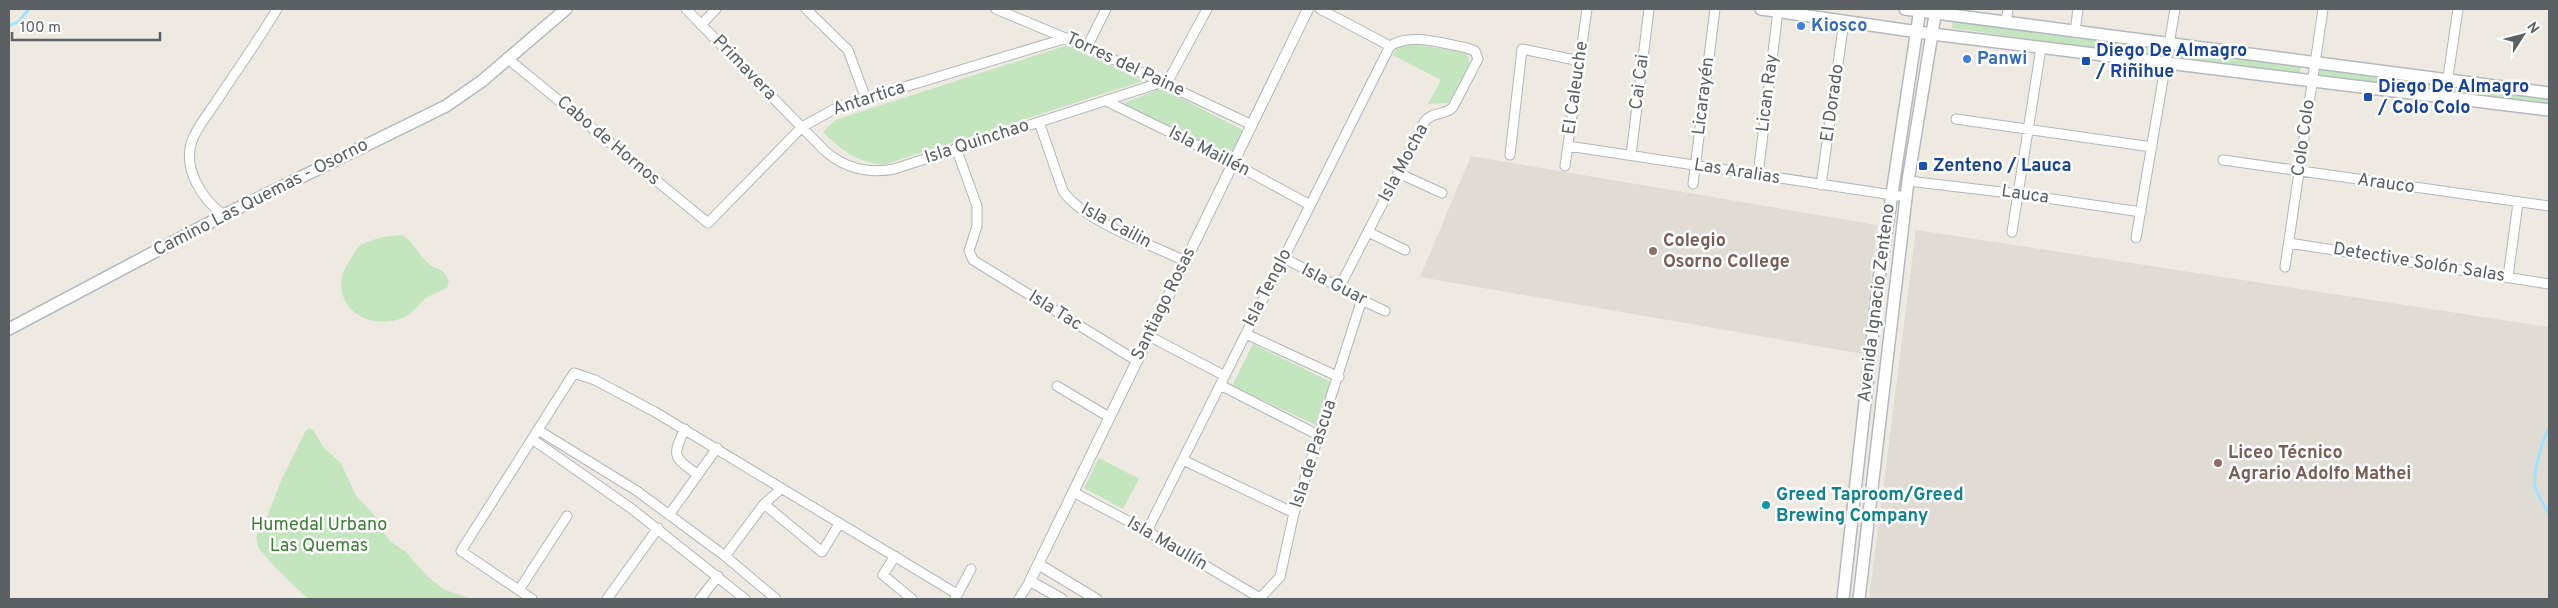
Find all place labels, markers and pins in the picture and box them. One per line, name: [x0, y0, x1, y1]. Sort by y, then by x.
place label: Kiosco: [1811, 15, 1867, 38]
marker: Kiosco: [1795, 20, 1807, 32]
place label: Diego De Almagro / Riñihue: [2095, 40, 2247, 84]
place label: Panwi: [1977, 48, 2027, 71]
marker: Panwi: [1961, 53, 1973, 65]
marker: Diego De Almagro / Riñihue: [2080, 55, 2092, 67]
place label: Diego De Almagro / Colo Colo: [2377, 76, 2529, 120]
marker: Diego De Almagro / Colo Colo: [2362, 91, 2374, 103]
place label: Zenteno / Lauca: [1933, 155, 2071, 178]
marker: Zenteno / Lauca: [1917, 160, 1929, 172]
place label: Colegio Osorno College: [1663, 230, 1790, 274]
marker: Colegio Osorno College: [1647, 245, 1659, 257]
place label: Liceo Técnico Agrario Adolfo Mathei: [2228, 442, 2411, 486]
marker: Liceo Técnico Agrario Adolfo Mathei: [2212, 457, 2224, 469]
place label: Greed Taproom/Greed Brewing Company: [1776, 484, 1964, 528]
marker: Greed Taproom/Greed Brewing Company: [1760, 499, 1772, 511]

